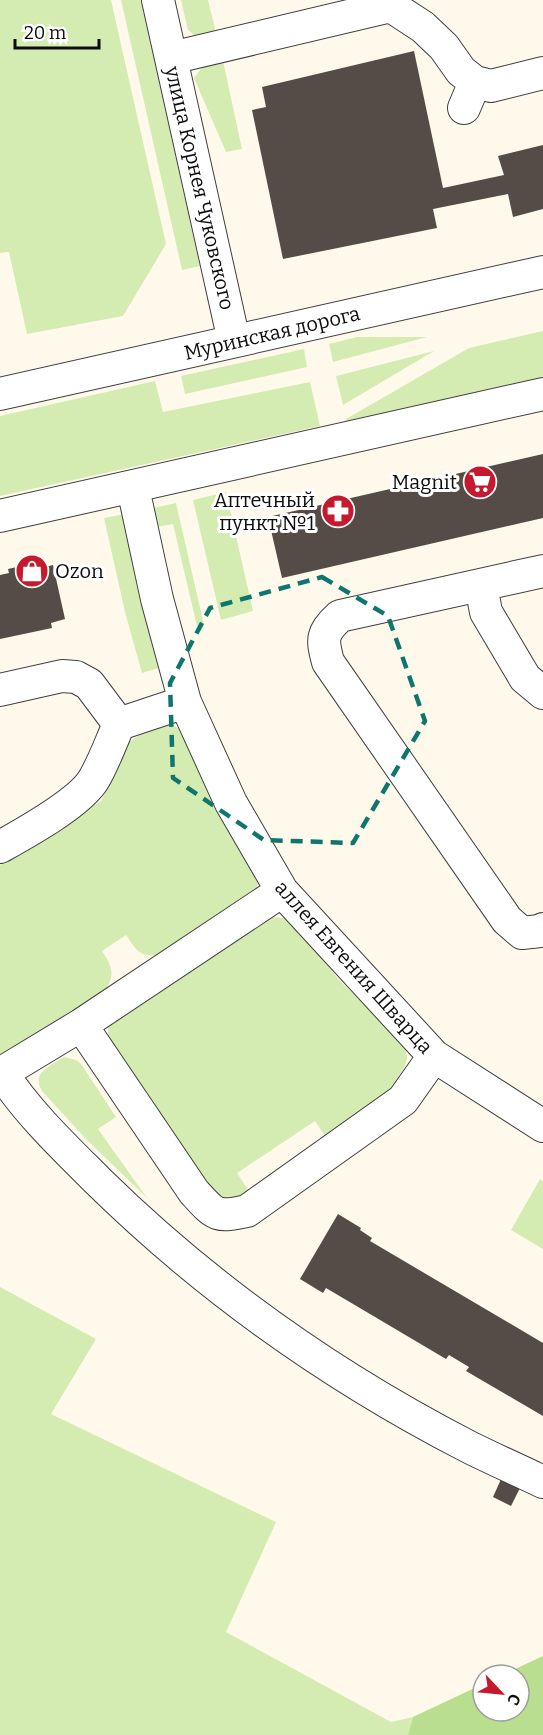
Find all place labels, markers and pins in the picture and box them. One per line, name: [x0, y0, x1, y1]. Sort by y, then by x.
supermarket icon: Magnit: [462, 464, 498, 500]
place label: Magnit: [392, 470, 457, 494]
place label: Аптечный пункт №1: [214, 488, 315, 535]
pharmacy icon: Аптечный пункт №1: [320, 493, 356, 529]
shop icon: Ozon: [14, 553, 50, 589]
place label: Ozon: [55, 559, 104, 583]

